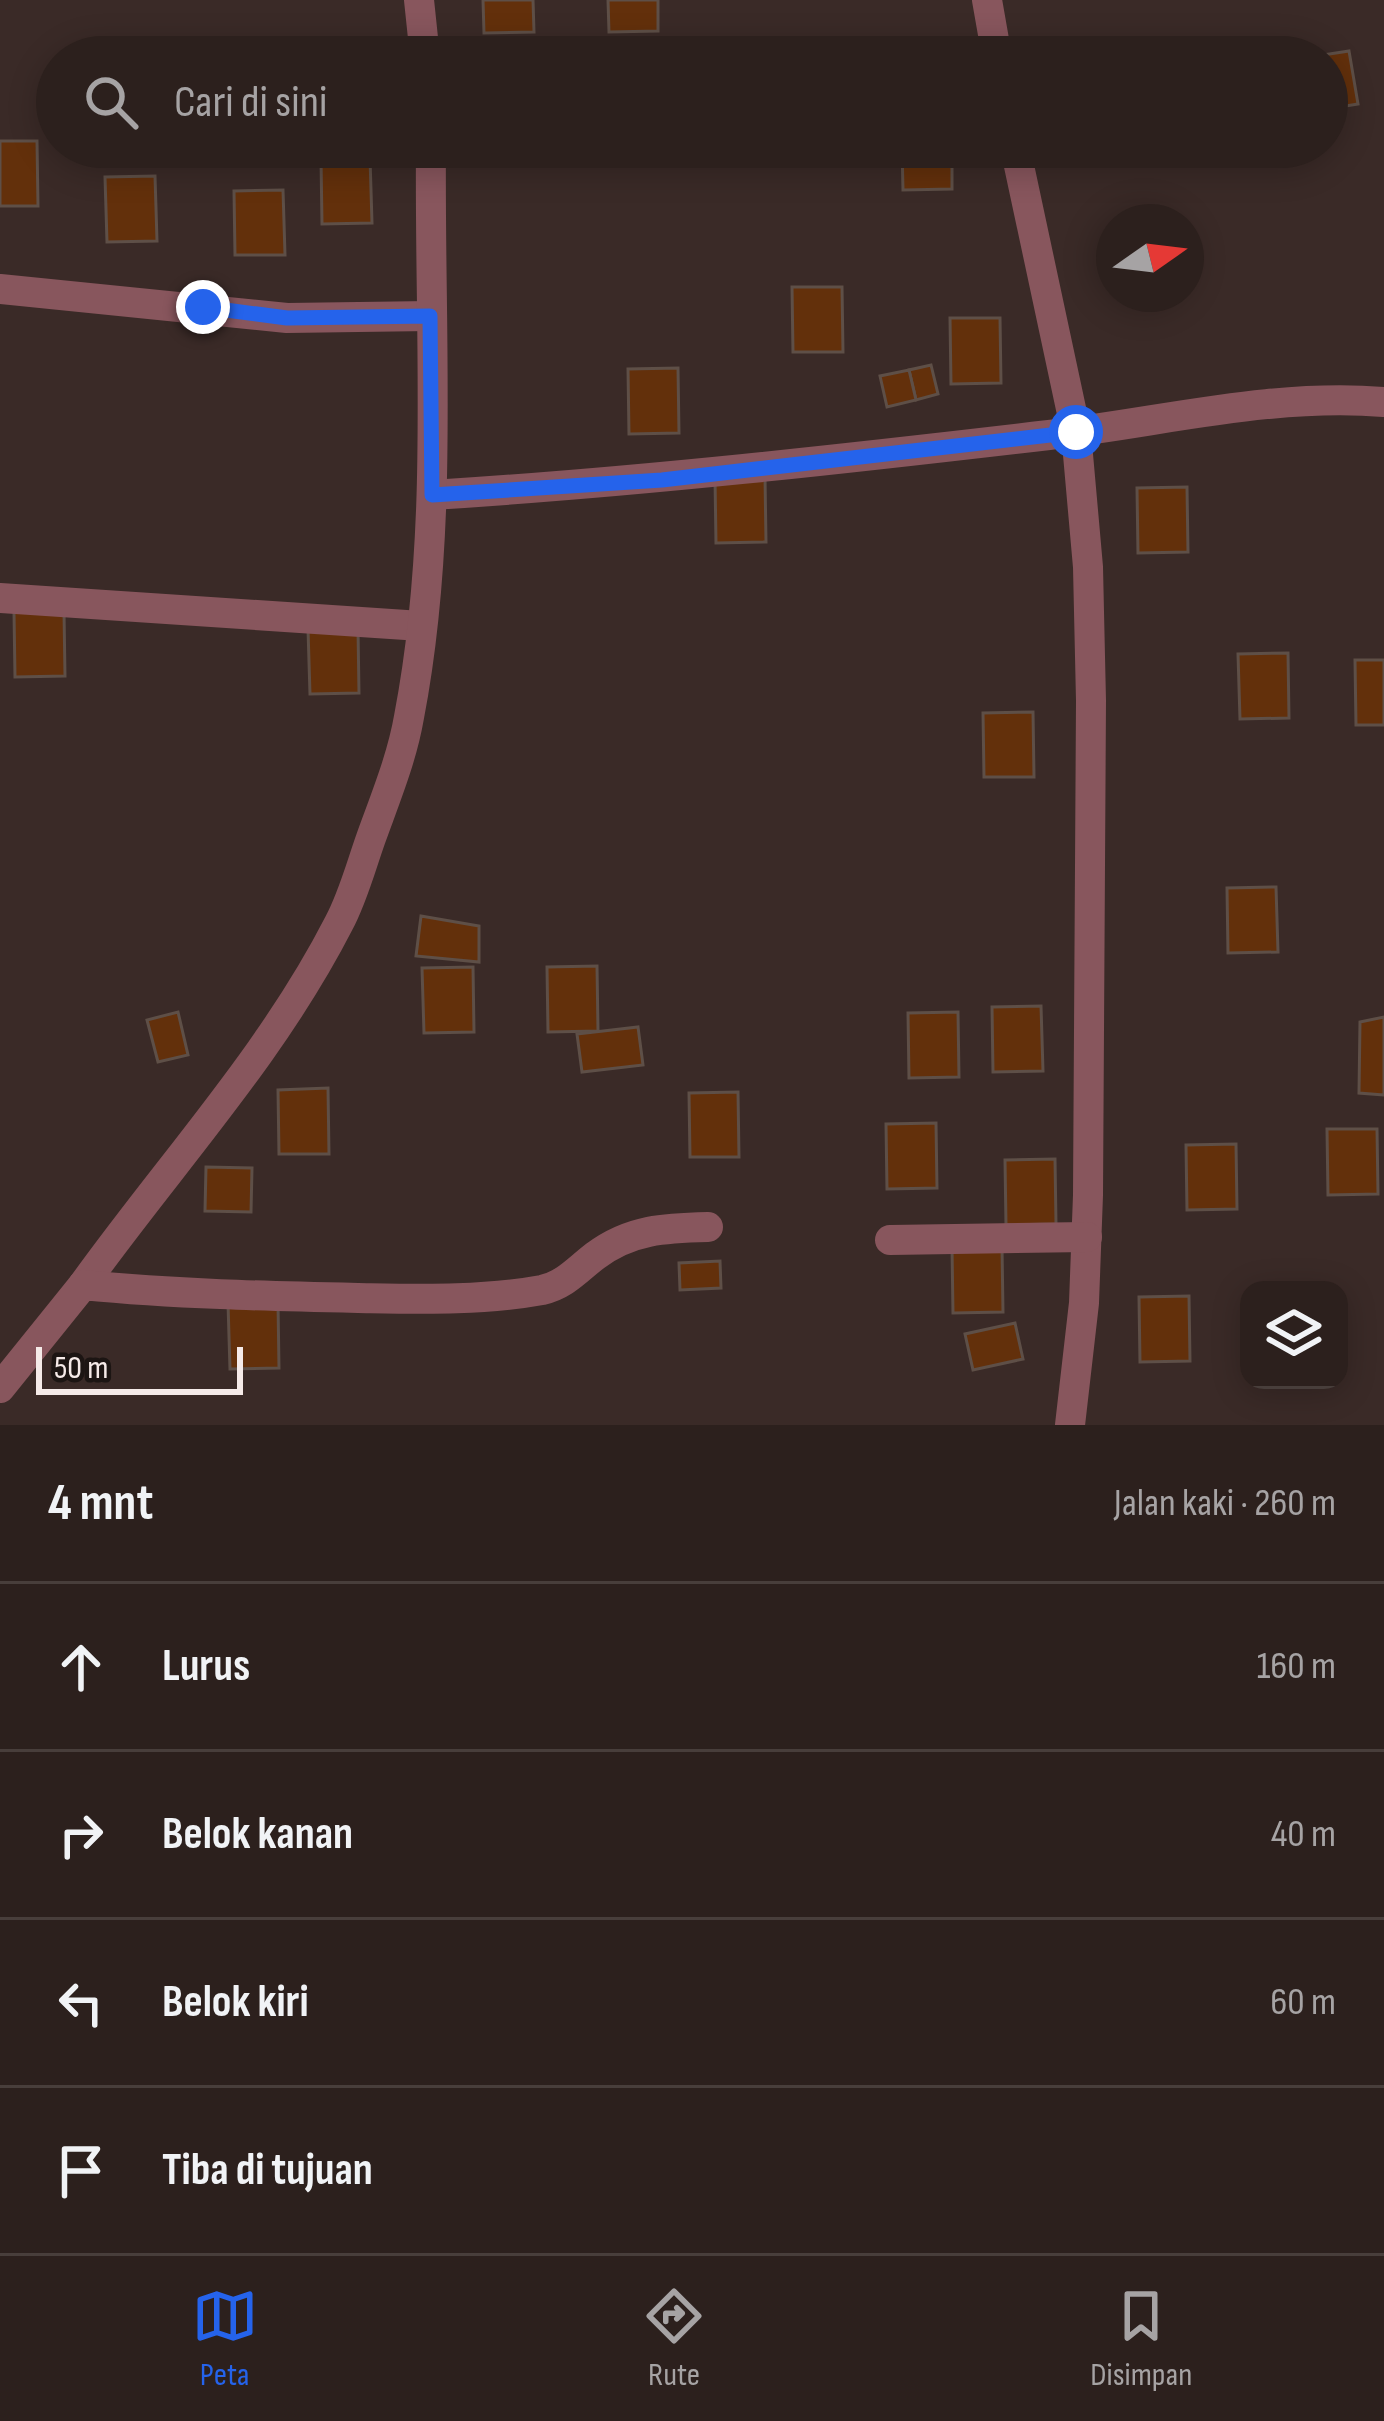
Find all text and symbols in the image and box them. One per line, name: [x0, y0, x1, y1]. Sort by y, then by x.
search box: [36, 36, 1348, 168]
icon: search: [78, 69, 144, 135]
text: Cari di sini: [174, 75, 327, 130]
north arrow: [1096, 204, 1204, 312]
route end: [176, 280, 230, 334]
route start: [1049, 405, 1103, 459]
map controls: [1240, 1281, 1348, 1389]
button: layers: [1240, 1281, 1348, 1389]
scale bar: [36, 1341, 243, 1394]
text: 50 m: [54, 1348, 108, 1388]
text: 4 mnt: [48, 1473, 153, 1534]
text: Jalan kaki · 260 m: [1114, 1480, 1336, 1527]
icon: ahead: [48, 1634, 114, 1700]
text: Lurus: [162, 1639, 250, 1694]
text: 160 m: [1257, 1643, 1336, 1690]
icon: right: [48, 1802, 114, 1868]
text: Belok kanan: [162, 1807, 353, 1862]
text: 40 m: [1271, 1811, 1336, 1858]
icon: left: [48, 1970, 114, 2036]
text: Belok kiri: [162, 1975, 309, 2030]
text: 60 m: [1270, 1979, 1336, 2026]
icon: arrive: [48, 2138, 114, 2204]
text: Tiba di tujuan: [162, 2143, 373, 2198]
tab: Peta: [192, 2283, 258, 2395]
tab: Rute: [641, 2283, 707, 2395]
tab: Disimpan: [1090, 2283, 1192, 2395]

